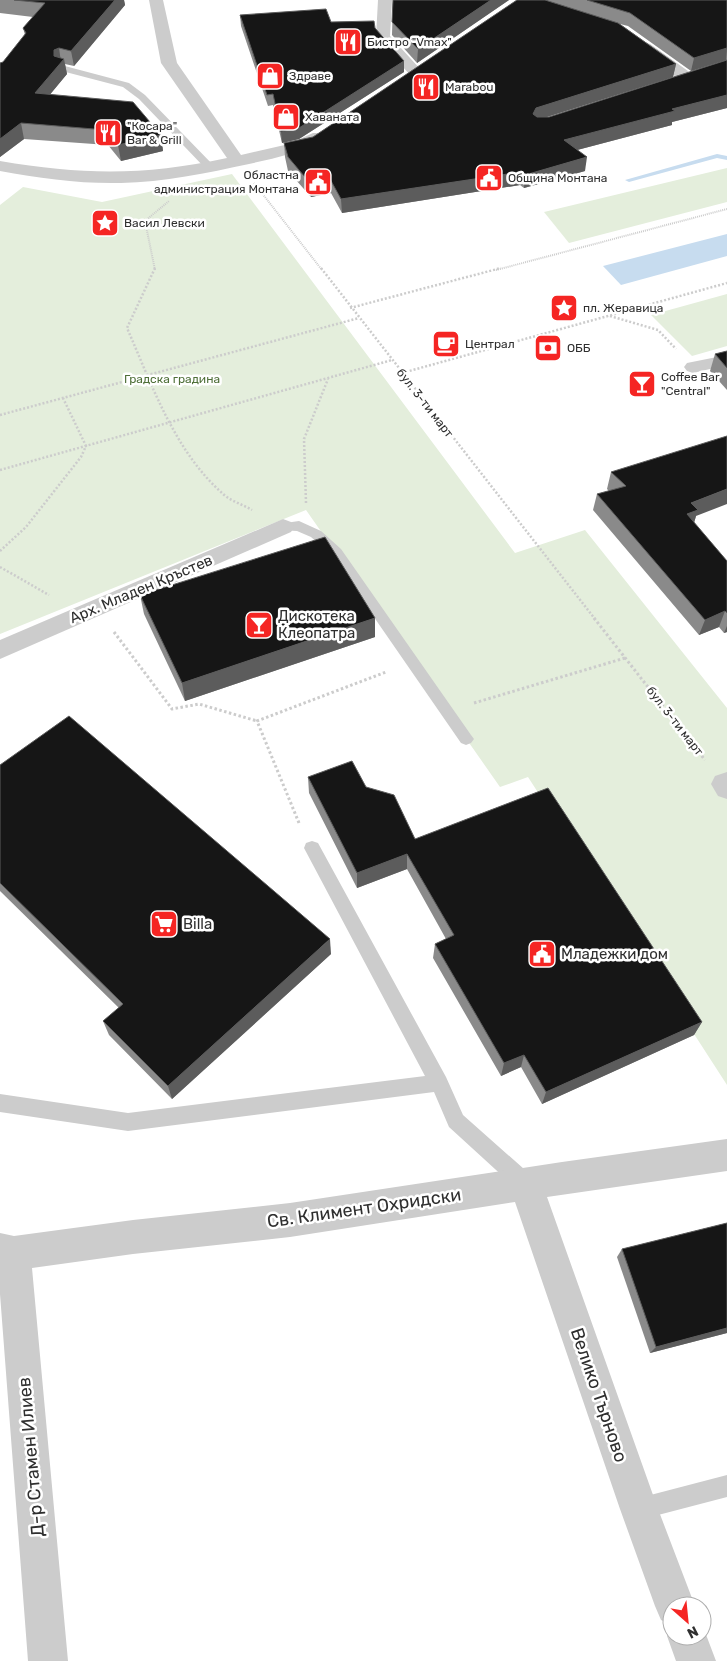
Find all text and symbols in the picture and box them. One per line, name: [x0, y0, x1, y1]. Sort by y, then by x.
restaurant icon: Бистро "Vmax": [333, 27, 363, 57]
place label: Бистро "Vmax": [367, 35, 452, 49]
shop icon: Здраве: [255, 61, 285, 91]
place label: Здраве: [289, 69, 331, 83]
restaurant icon: Marabou: [411, 72, 441, 102]
place label: Marabou: [445, 80, 494, 94]
shop icon: Хаваната: [271, 102, 301, 132]
place label: Хаваната: [305, 110, 359, 124]
restaurant icon: "Косара" Bar & Grill: [93, 118, 123, 148]
place label: "Косара" Bar & Grill: [127, 119, 182, 147]
public building icon: Община Монтана: [474, 163, 504, 193]
public building icon: Областна администрация Монтана: [303, 167, 333, 197]
place label: Областна администрация Монтана: [154, 168, 299, 196]
place label: Община Монтана: [508, 171, 607, 185]
place icon: Васил Левски: [90, 208, 120, 238]
place label: Васил Левски: [124, 216, 205, 230]
place icon: пл. Жеравица: [549, 293, 579, 323]
place label: пл. Жеравица: [583, 301, 664, 315]
cafe icon: Централ: [431, 329, 461, 359]
bank icon: ОББ: [533, 333, 563, 363]
place label: Централ: [465, 337, 515, 351]
place label: ОББ: [567, 341, 591, 355]
street label: бул. 3-ти март: [394, 366, 456, 440]
bar icon: Coffee Bar "Central": [627, 369, 657, 399]
place label: Coffee Bar "Central": [661, 370, 720, 398]
park label: Градска градина: [124, 372, 220, 386]
street label: Арх. Младен Кръстев: [67, 551, 215, 627]
place label: Дискотека Клеопатра: [278, 607, 355, 642]
bar icon: Дискотека Клеопатра: [244, 610, 274, 640]
street label: бул. 3-ти март: [644, 684, 706, 758]
supermarket icon: Billa: [149, 909, 179, 939]
place label: Billa: [183, 915, 212, 933]
public building icon: Младежки дом: [527, 939, 557, 969]
place label: Младежки дом: [561, 945, 668, 963]
street label: Св. Климент Охридски: [266, 1183, 462, 1233]
street label: Велико Търново: [566, 1325, 632, 1465]
street label: Д-р Стамен Илиев: [13, 1376, 49, 1538]
north arrow: [662, 1596, 712, 1646]
text: N: [684, 1622, 701, 1642]

